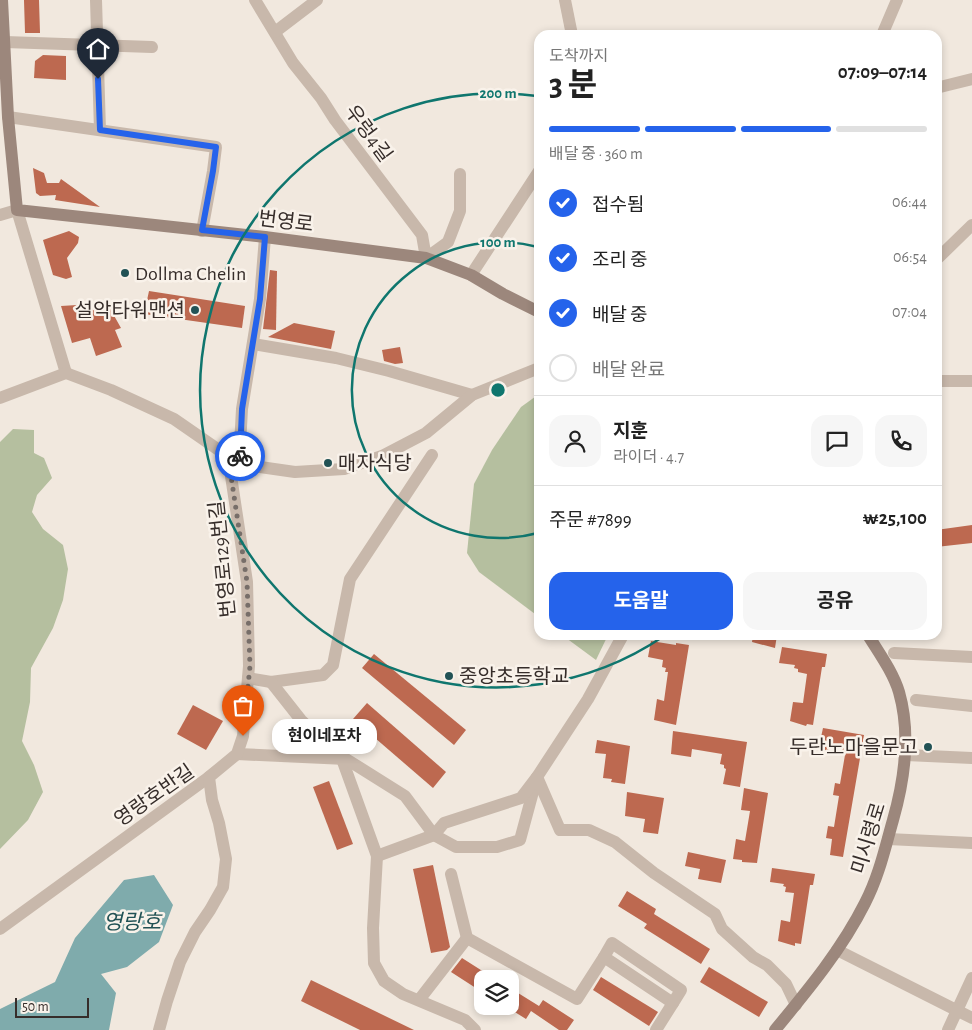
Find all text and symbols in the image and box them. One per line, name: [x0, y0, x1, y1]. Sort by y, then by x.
pin: [77, 28, 119, 79]
icon: home: [84, 35, 112, 63]
text: 도착까지: [549, 48, 608, 64]
text: 07:09–07:14: [838, 63, 927, 82]
text: 3 분: [549, 69, 597, 101]
text: 200 m: [479, 86, 517, 101]
street label: 우렁4길: [341, 101, 396, 166]
text: 배달 중 · 360 m: [549, 146, 643, 162]
icon: check: [549, 189, 577, 217]
text: 06:44: [892, 194, 927, 210]
text: 접수됨: [592, 196, 644, 215]
street label: 번영로: [257, 208, 315, 235]
text: 100 m: [480, 235, 516, 250]
icon: check: [549, 244, 577, 272]
text: 06:54: [893, 249, 927, 265]
text: 조리 중: [592, 251, 648, 270]
place label: Dollma Chelin: [135, 264, 246, 284]
marker: Dollma Chelin: [119, 267, 131, 279]
icon: check: [549, 299, 577, 327]
place label: 설악타워맨션: [75, 300, 185, 321]
marker: 설악타워맨션: [189, 304, 201, 316]
text: 07:04: [892, 304, 927, 320]
text: 배달 중: [592, 306, 648, 325]
text: 배달 완료: [592, 361, 665, 380]
centre of rings: [489, 381, 507, 399]
button: person: [549, 415, 601, 467]
button: chat: [811, 415, 863, 467]
button: phone: [875, 415, 927, 467]
text: 지훈: [613, 422, 648, 441]
courier: [215, 431, 265, 481]
icon: bike: [226, 442, 254, 470]
text: 라이더 · 4.7: [613, 449, 684, 465]
place label: 매자식당: [338, 453, 412, 474]
marker: 매자식당: [322, 457, 334, 469]
street label: 번영로129번길: [206, 499, 239, 618]
text: ₩25,100: [863, 509, 927, 528]
text: 주문 #7899: [549, 511, 632, 530]
button: 도움말: [549, 572, 733, 630]
button: 공유: [743, 572, 927, 630]
place label: 중앙초등학교: [459, 666, 569, 687]
marker: 중앙초등학교: [443, 670, 455, 682]
pin: [222, 685, 264, 736]
icon: bag: [229, 692, 257, 720]
callout: 현이네포차: [273, 718, 378, 754]
text: 현이네포차: [288, 728, 361, 744]
place label: 두란노마을문고: [789, 737, 918, 758]
marker: 두란노마을문고: [922, 741, 934, 753]
street label: 영랑호반길: [111, 760, 198, 830]
street label: 미시령로: [848, 800, 889, 876]
water label: 영랑호: [103, 911, 163, 933]
map controls: [474, 970, 519, 1015]
button: layers: [474, 970, 519, 1015]
scale bar: [15, 995, 89, 1018]
text: 50 m: [22, 1000, 49, 1014]

